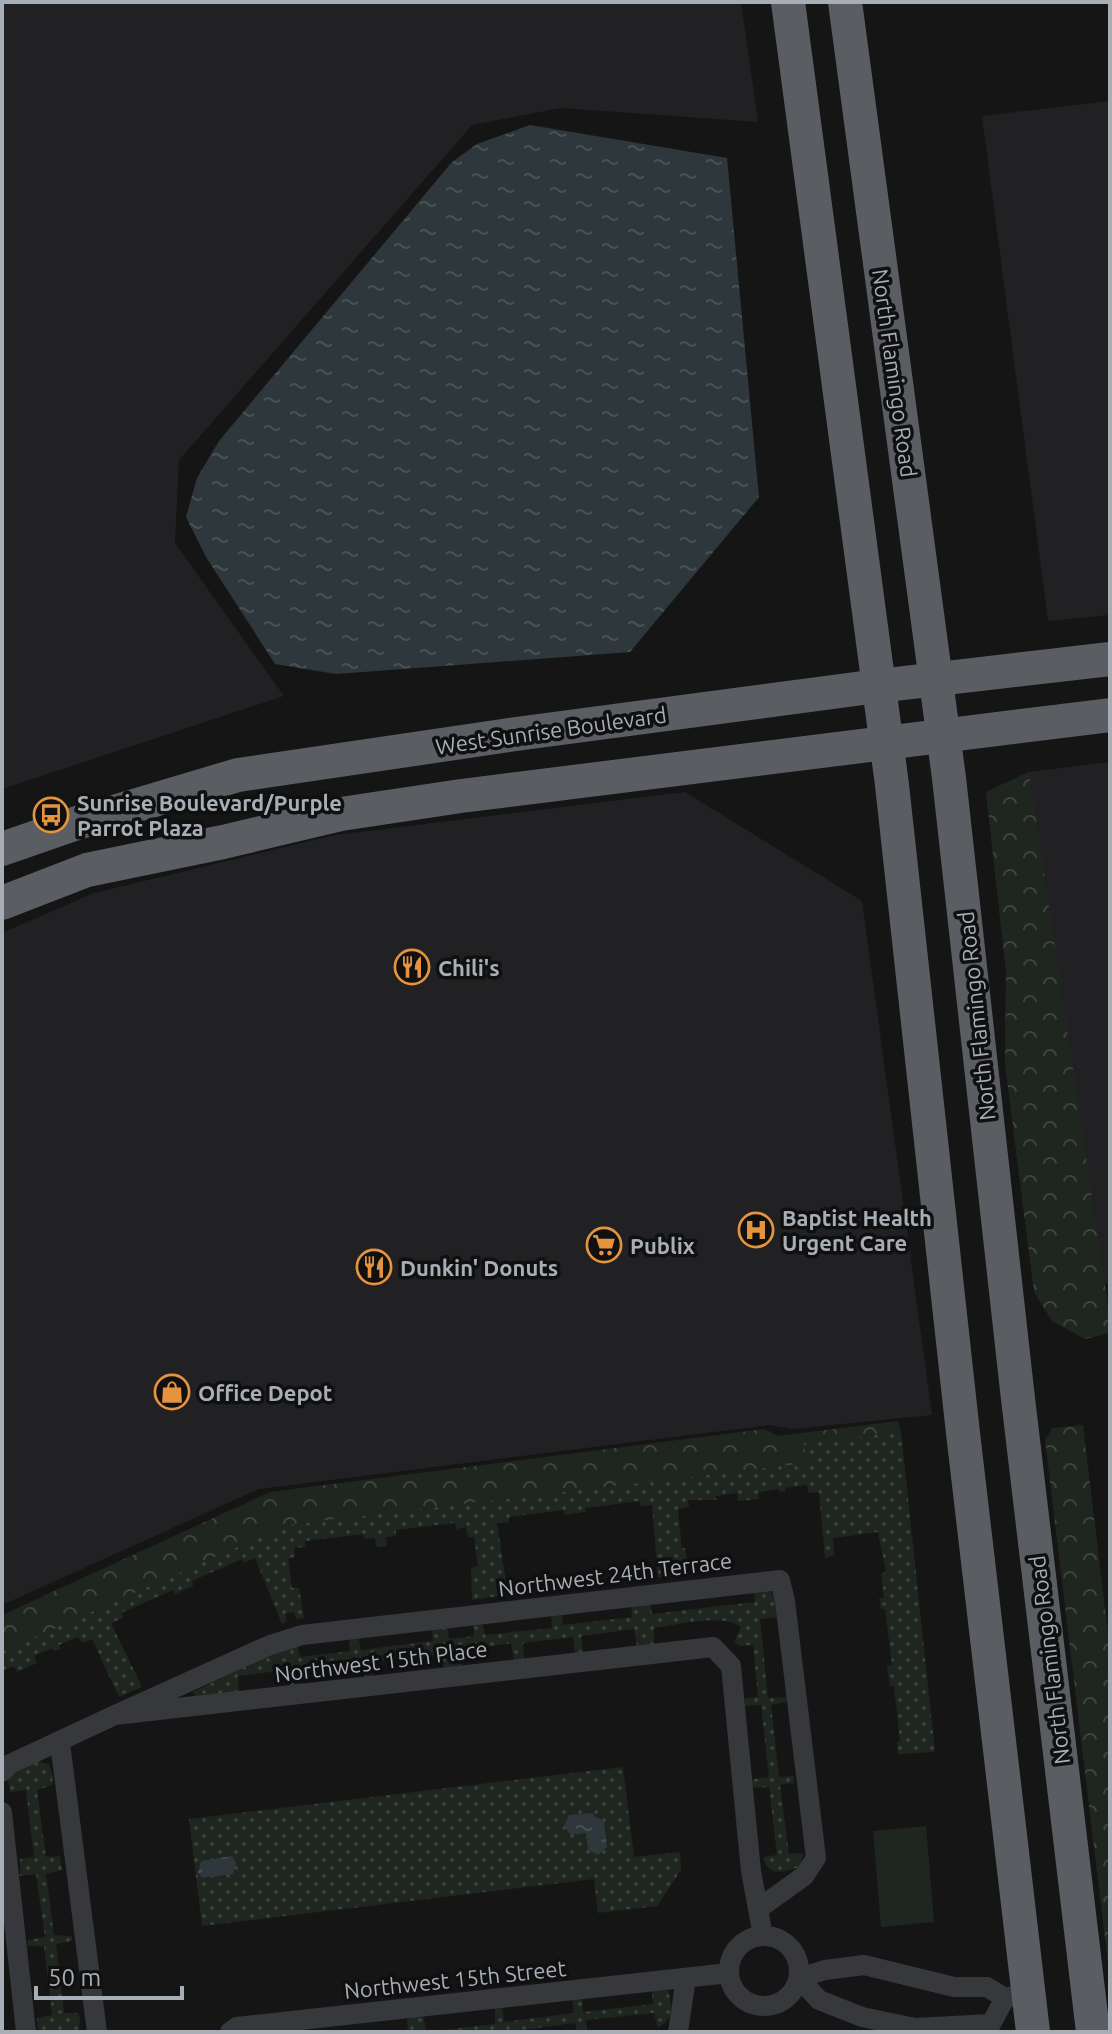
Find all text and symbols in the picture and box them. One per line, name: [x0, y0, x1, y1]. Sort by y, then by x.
street label: North Flamingo Road: [868, 267, 922, 479]
street label: West Sunrise Boulevard: [434, 701, 668, 759]
place label: Sunrise Boulevard/Purple Parrot Plaza: [77, 790, 342, 840]
bus stop icon: Sunrise Boulevard/Purple Parrot Plaza: [32, 796, 70, 834]
street label: North Flamingo Road: [953, 910, 999, 1122]
restaurant icon: Chili's: [393, 948, 431, 986]
place label: Chili's: [438, 955, 500, 980]
place label: Baptist Health Urgent Care: [782, 1205, 932, 1255]
hospital icon: Baptist Health Urgent Care: [737, 1211, 775, 1249]
supermarket icon: Publix: [585, 1226, 623, 1264]
place label: Publix: [630, 1233, 695, 1258]
restaurant icon: Dunkin' Donuts: [355, 1248, 393, 1286]
place label: Dunkin' Donuts: [400, 1255, 558, 1280]
shop icon: Office Depot: [153, 1373, 191, 1411]
place label: Office Depot: [198, 1380, 332, 1405]
street label: Northwest 24th Terrace: [497, 1547, 733, 1601]
street label: North Flamingo Road: [1024, 1554, 1074, 1766]
street label: Northwest 15th Place: [273, 1636, 489, 1686]
scale bar: [36, 1950, 182, 2000]
street label: Northwest 15th Street: [343, 1955, 568, 2003]
text: 50 m: [48, 1964, 101, 1991]

